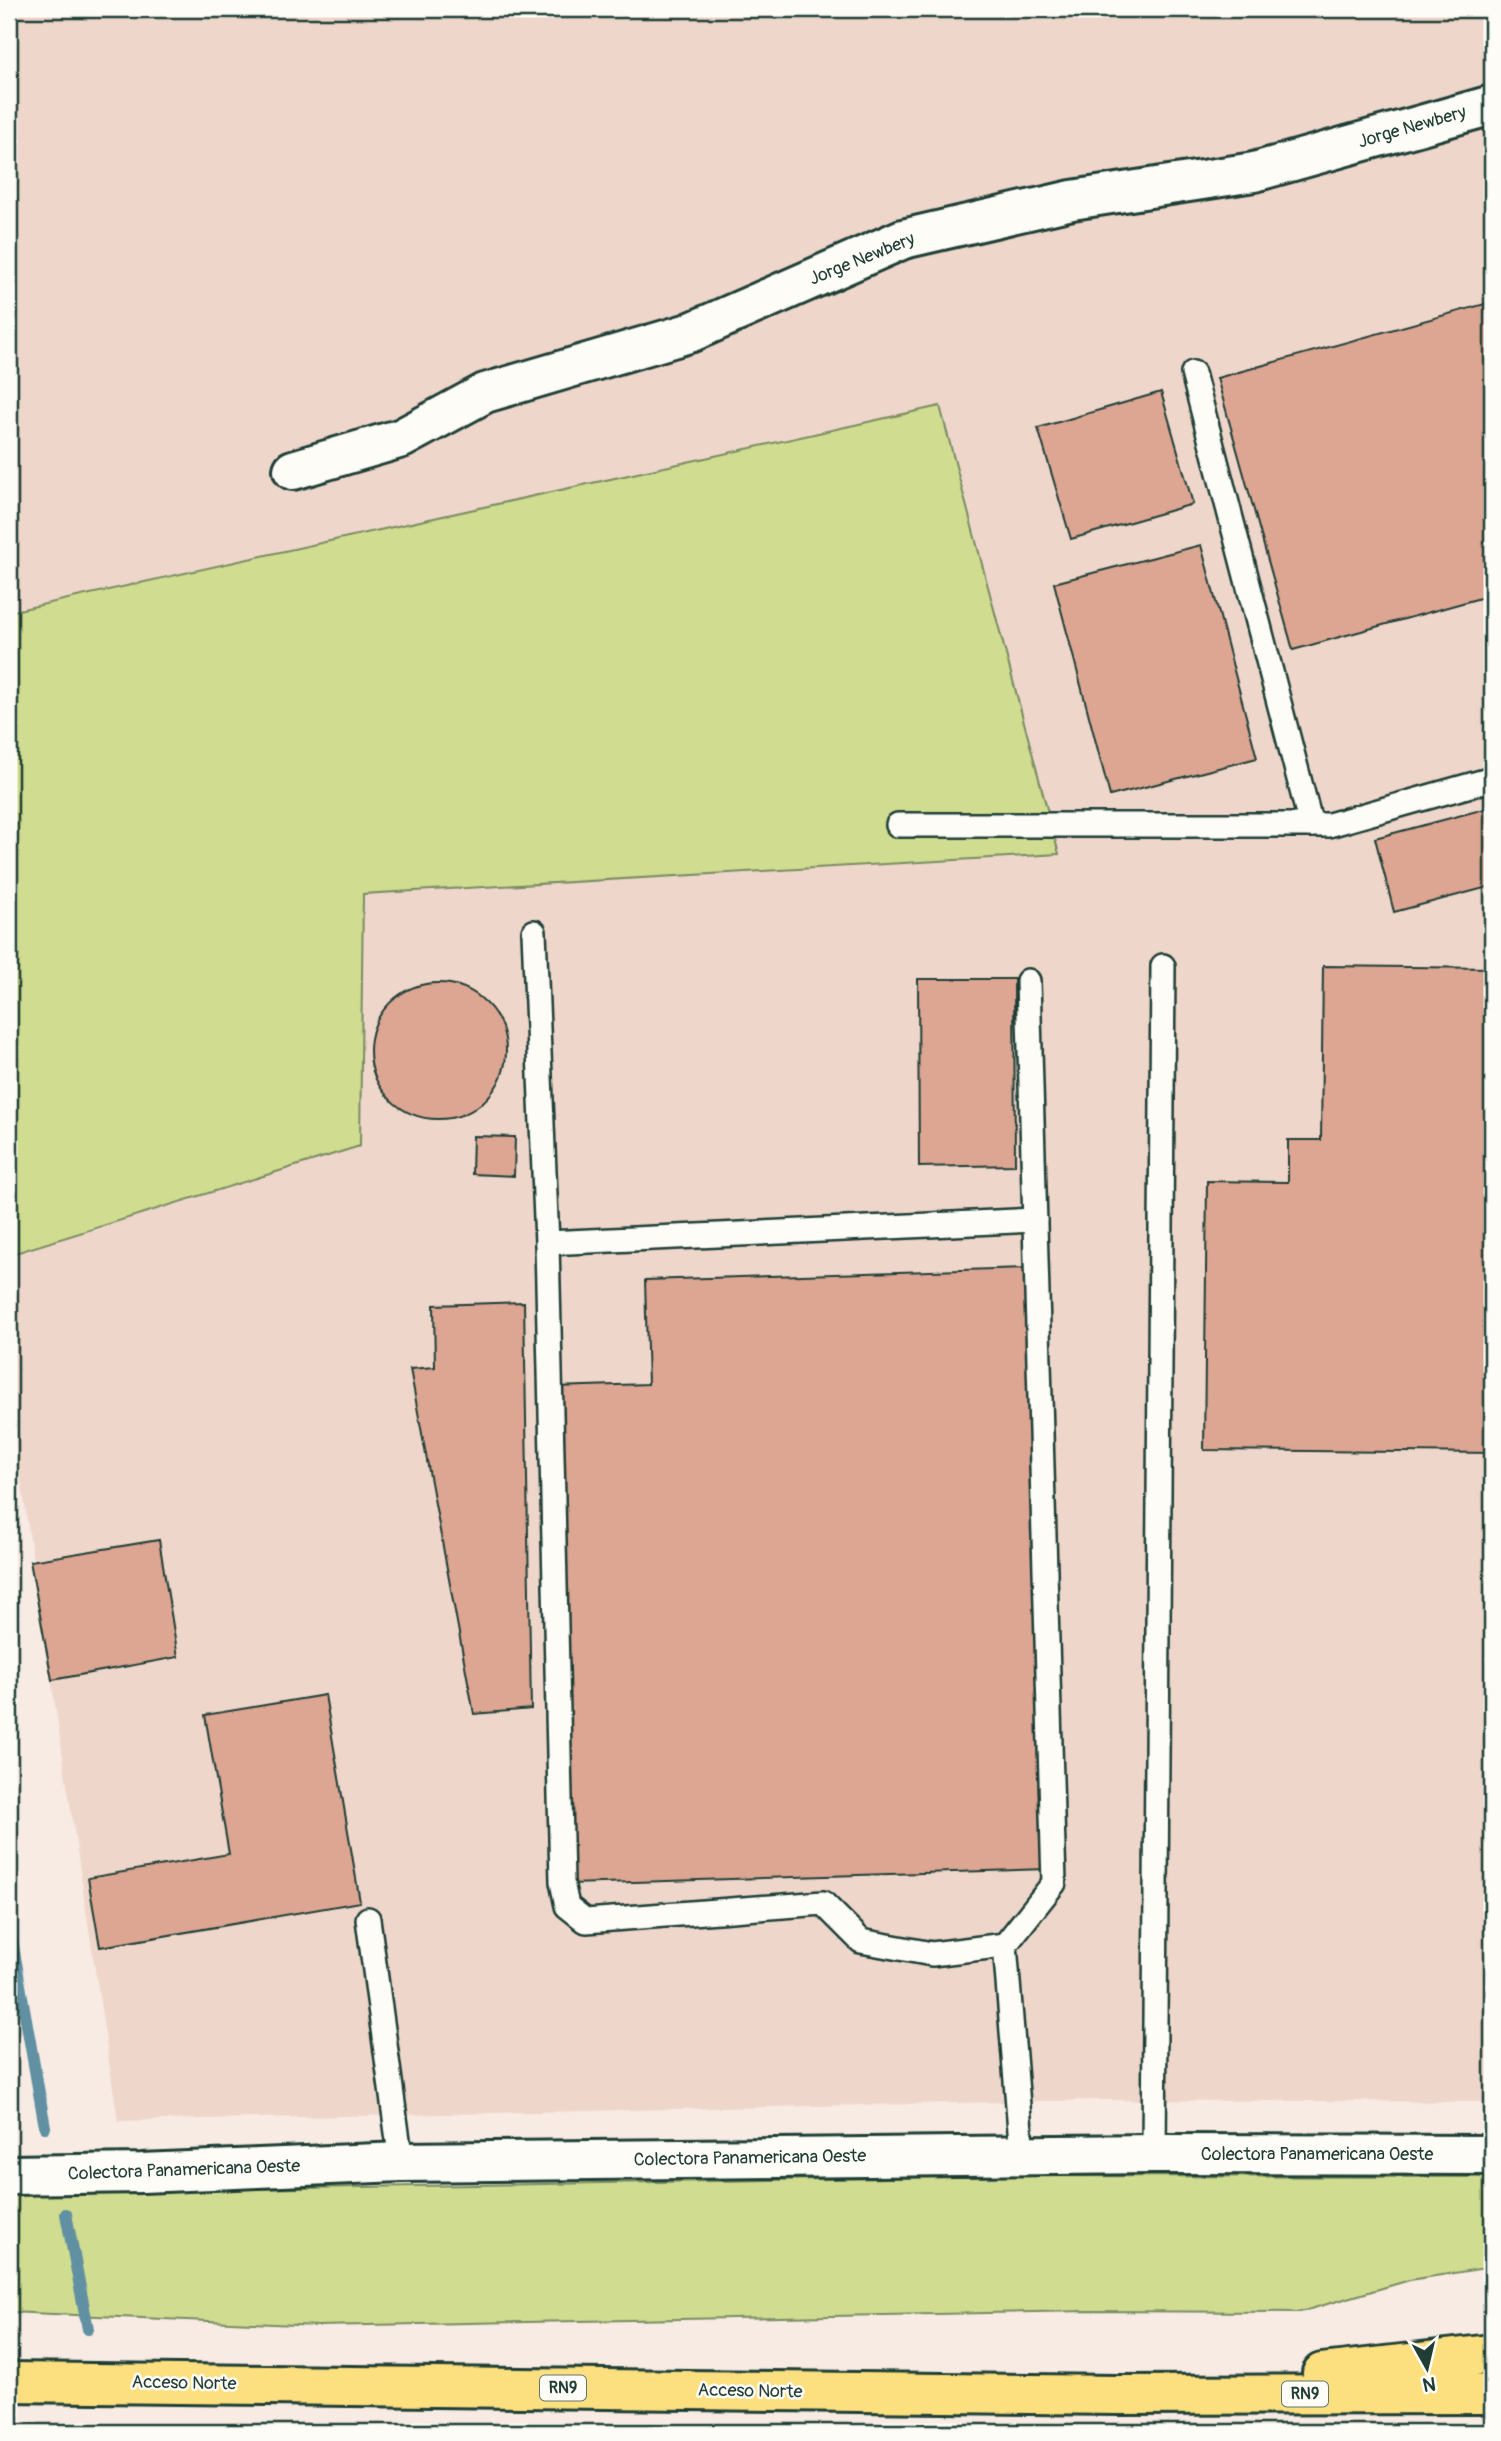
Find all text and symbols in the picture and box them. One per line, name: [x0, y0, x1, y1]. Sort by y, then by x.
street label: Jorge Newbery: [1355, 100, 1469, 153]
street label: Jorge Newbery: [806, 227, 918, 291]
street label: Colectora Panamericana Oeste: [1201, 2143, 1433, 2166]
street label: Colectora Panamericana Oeste: [633, 2144, 867, 2172]
street label: Colectora Panamericana Oeste: [67, 2154, 301, 2186]
north arrow: [1392, 2332, 1462, 2402]
street label: Acceso Norte: [131, 2371, 237, 2395]
text: N: [1421, 2371, 1437, 2397]
road number: RN9: [540, 2376, 586, 2400]
street label: Acceso Norte: [697, 2379, 803, 2403]
road number: RN9: [1282, 2382, 1328, 2406]

